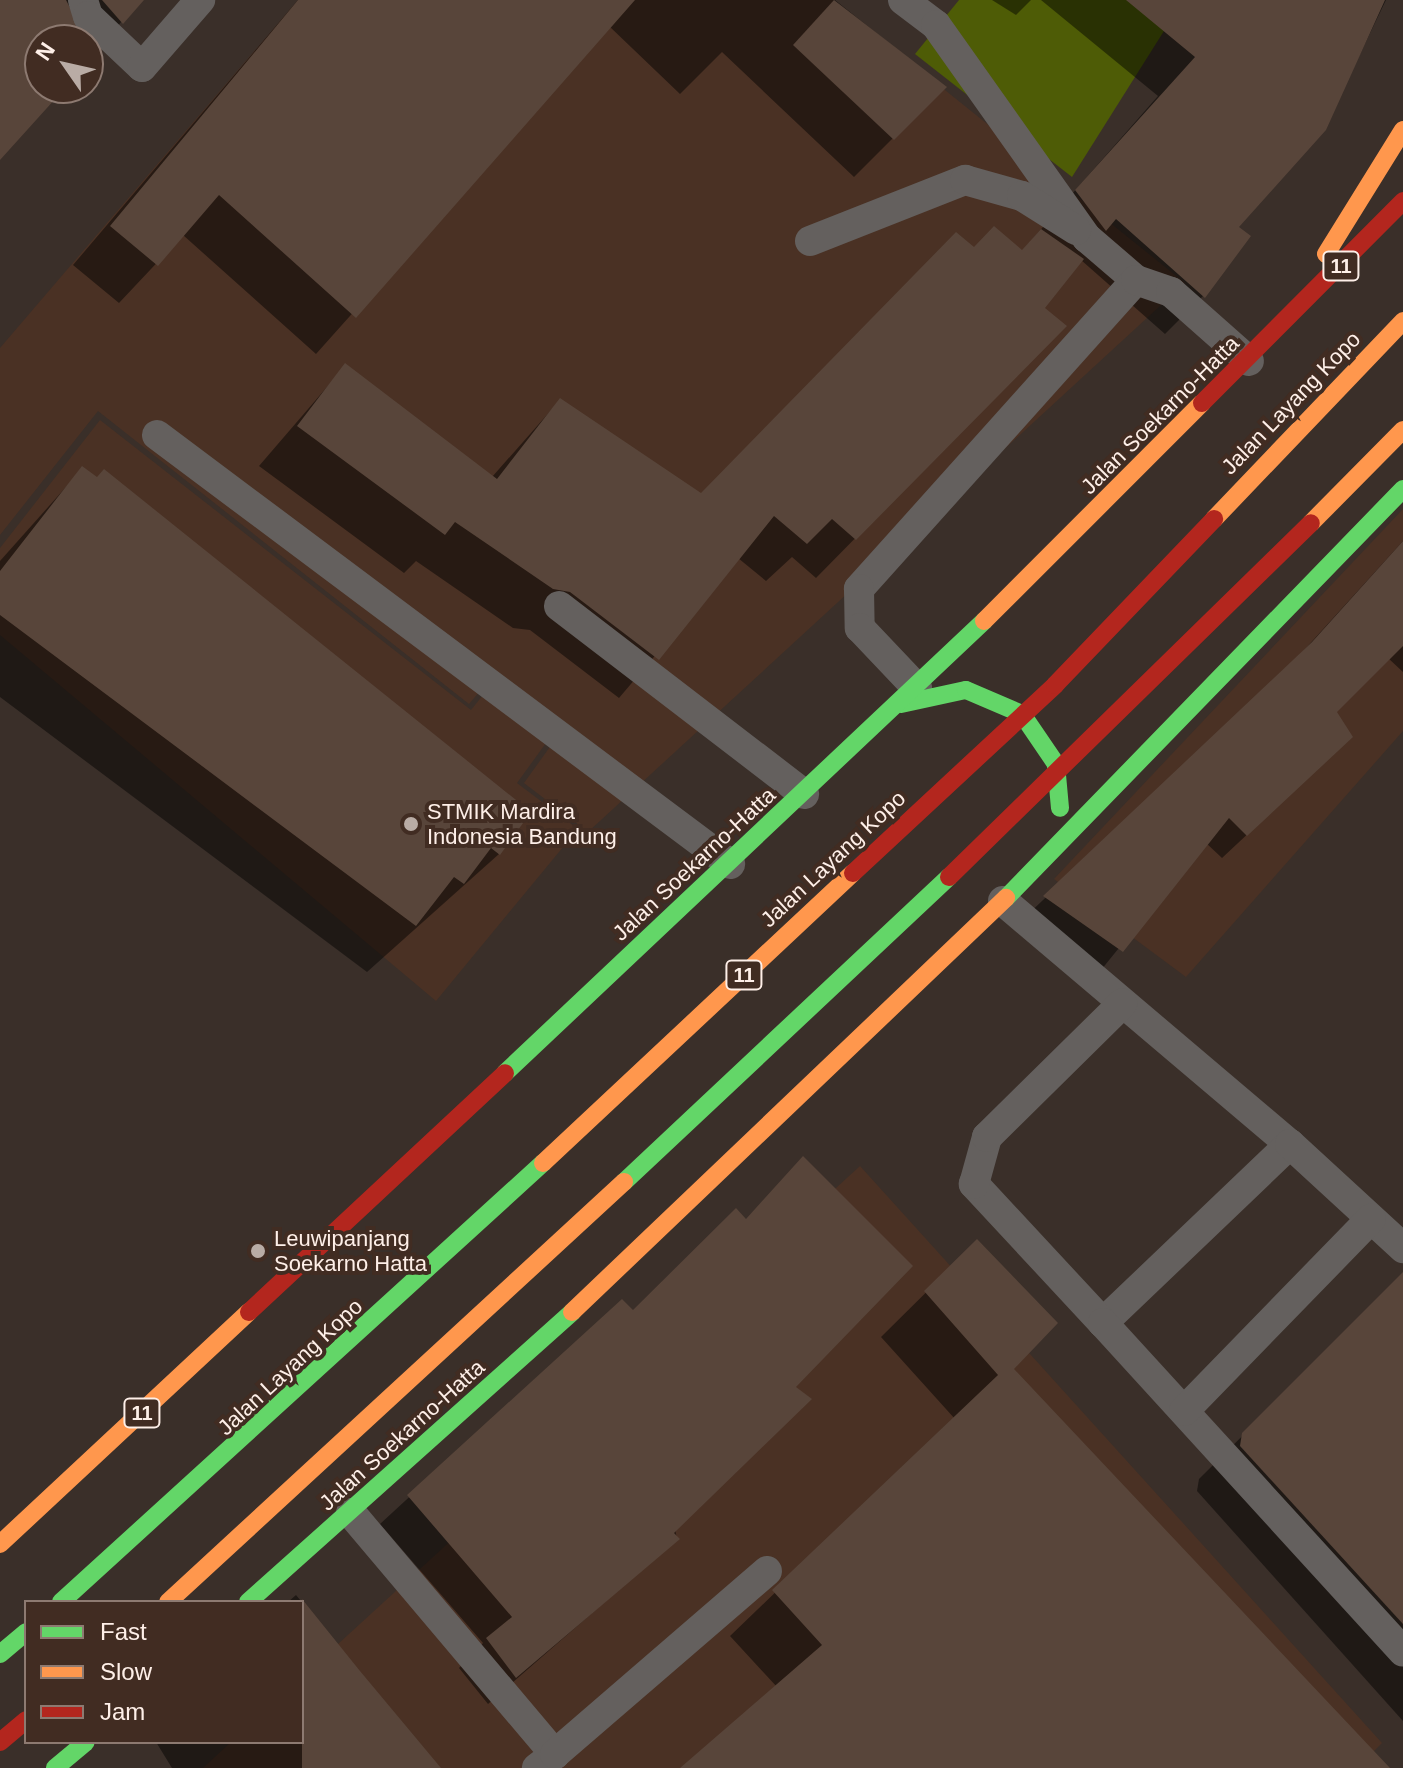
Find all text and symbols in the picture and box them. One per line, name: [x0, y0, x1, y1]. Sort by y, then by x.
north arrow: [24, 24, 104, 104]
text: N: [31, 38, 60, 65]
road number: 11: [1321, 250, 1361, 282]
street label: Jalan Layang Kopo: [1216, 326, 1366, 480]
street label: Jalan Soekarno-Hatta: [1075, 330, 1245, 500]
street label: Jalan Soekarno-Hatta: [607, 782, 781, 946]
street label: Jalan Layang Kopo: [755, 785, 911, 933]
place label: STMIK Mardira Indonesia Bandung: [427, 798, 617, 850]
marker: STMIK Mardira Indonesia Bandung: [402, 815, 420, 833]
road number: 11: [724, 959, 764, 991]
place label: Leuwipanjang Soekarno Hatta: [274, 1225, 427, 1276]
marker: Leuwipanjang Soekarno Hatta: [249, 1242, 267, 1260]
street label: Jalan Layang Kopo: [212, 1293, 368, 1441]
street label: Jalan Soekarno-Hatta: [314, 1354, 490, 1516]
road number: 11: [122, 1397, 162, 1429]
legend: [24, 1600, 304, 1744]
text: Fast: [100, 1618, 147, 1645]
text: Slow: [100, 1658, 152, 1685]
text: Jam: [100, 1698, 145, 1725]

